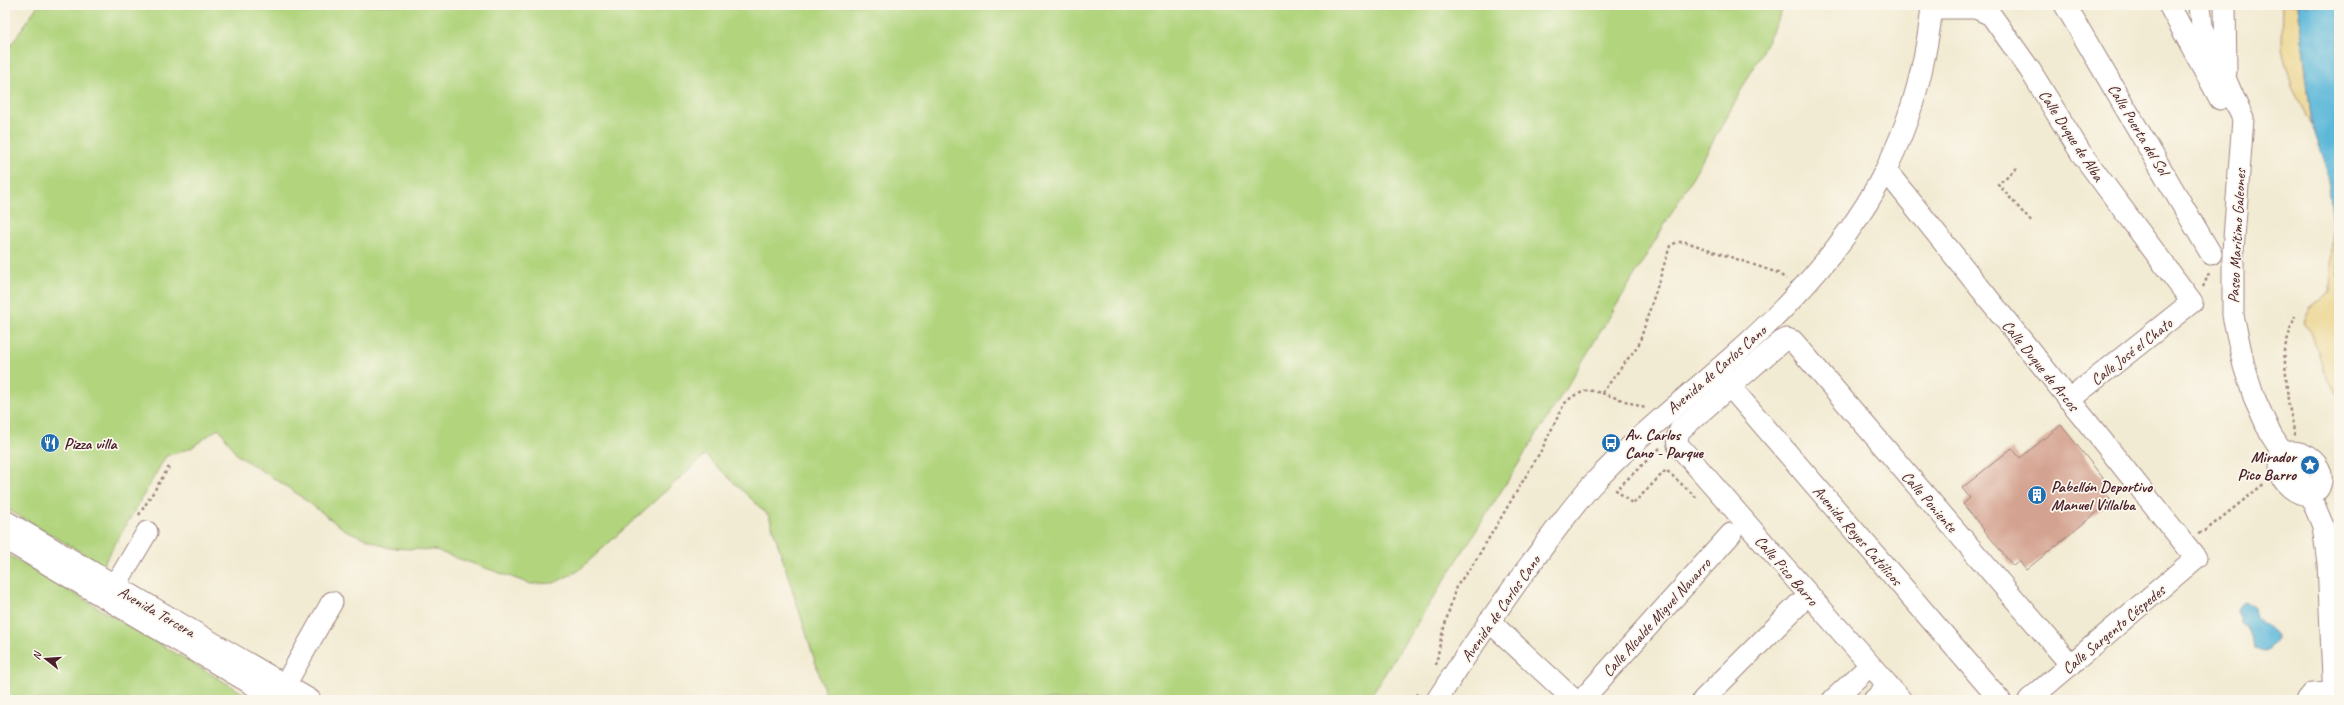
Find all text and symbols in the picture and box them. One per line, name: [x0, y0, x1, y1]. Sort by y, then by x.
street label: Calle Puerta del Sol: [2103, 80, 2175, 181]
street label: Calle Duque de Alba: [2034, 86, 2109, 186]
street label: Paseo Marítimo Galeones: [2223, 167, 2251, 304]
street label: Calle José el Chato: [2087, 313, 2178, 390]
street label: Calle Duque de Arcos: [1997, 316, 2084, 416]
street label: Avenida de Carlos Cano: [1663, 319, 1772, 418]
place label: Av. Carlos Cano - Parque: [1625, 425, 1705, 463]
restaurant icon: Pizza villa: [39, 432, 61, 454]
bus stop icon: Av. Carlos Cano - Parque: [1600, 432, 1622, 454]
place label: Pizza villa: [64, 434, 118, 454]
place label: Mirador Pico Barro: [2237, 447, 2298, 485]
place icon: Mirador Pico Barro: [2299, 454, 2321, 476]
street label: Calle Poniente: [1897, 467, 1963, 538]
place label: Pabellón Deportivo Manuel Villalba: [2051, 477, 2153, 515]
street label: Avenida Reyes Católicos: [1808, 481, 1907, 591]
building icon: Pabellón Deportivo Manuel Villalba: [2026, 484, 2048, 506]
street label: Calle Pico Barro: [1750, 531, 1823, 611]
street label: Avenida de Carlos Cano: [1457, 550, 1546, 666]
street label: Calle Alcalde Miguel Navarro: [1598, 553, 1716, 681]
street label: Calle Sargento Céspedes: [2058, 580, 2170, 679]
street label: Avenida Tercera: [115, 582, 200, 643]
north arrow: [26, 639, 66, 679]
text: N: [29, 649, 45, 661]

